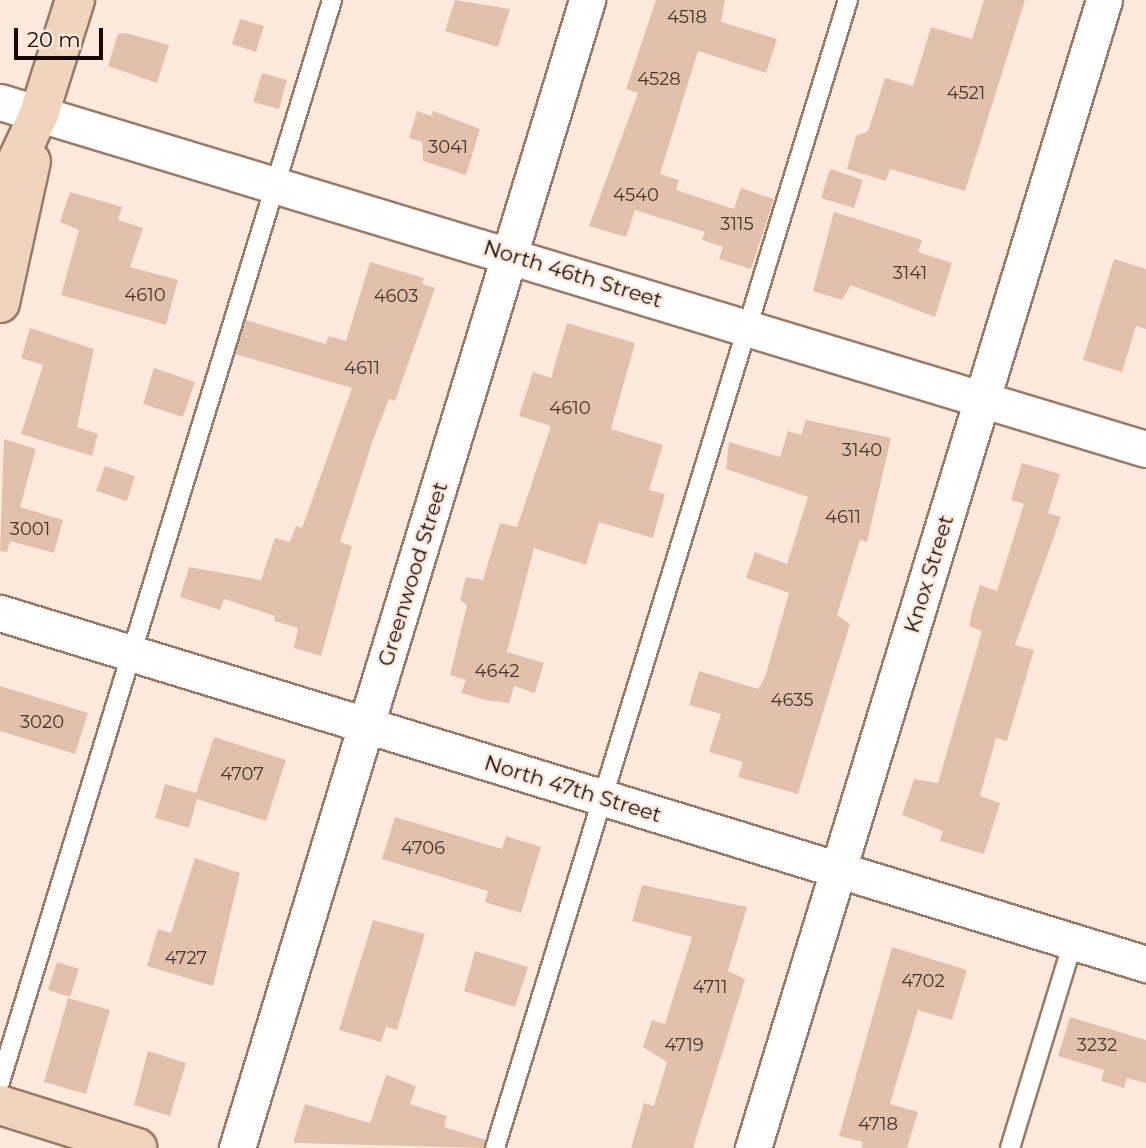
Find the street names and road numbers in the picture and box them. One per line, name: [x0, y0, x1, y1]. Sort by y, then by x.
street label: North 46th Street: [481, 235, 665, 313]
street label: Greenwood Street: [373, 479, 453, 669]
street label: Knox Street: [899, 512, 959, 636]
street label: North 47th Street: [481, 750, 665, 828]

